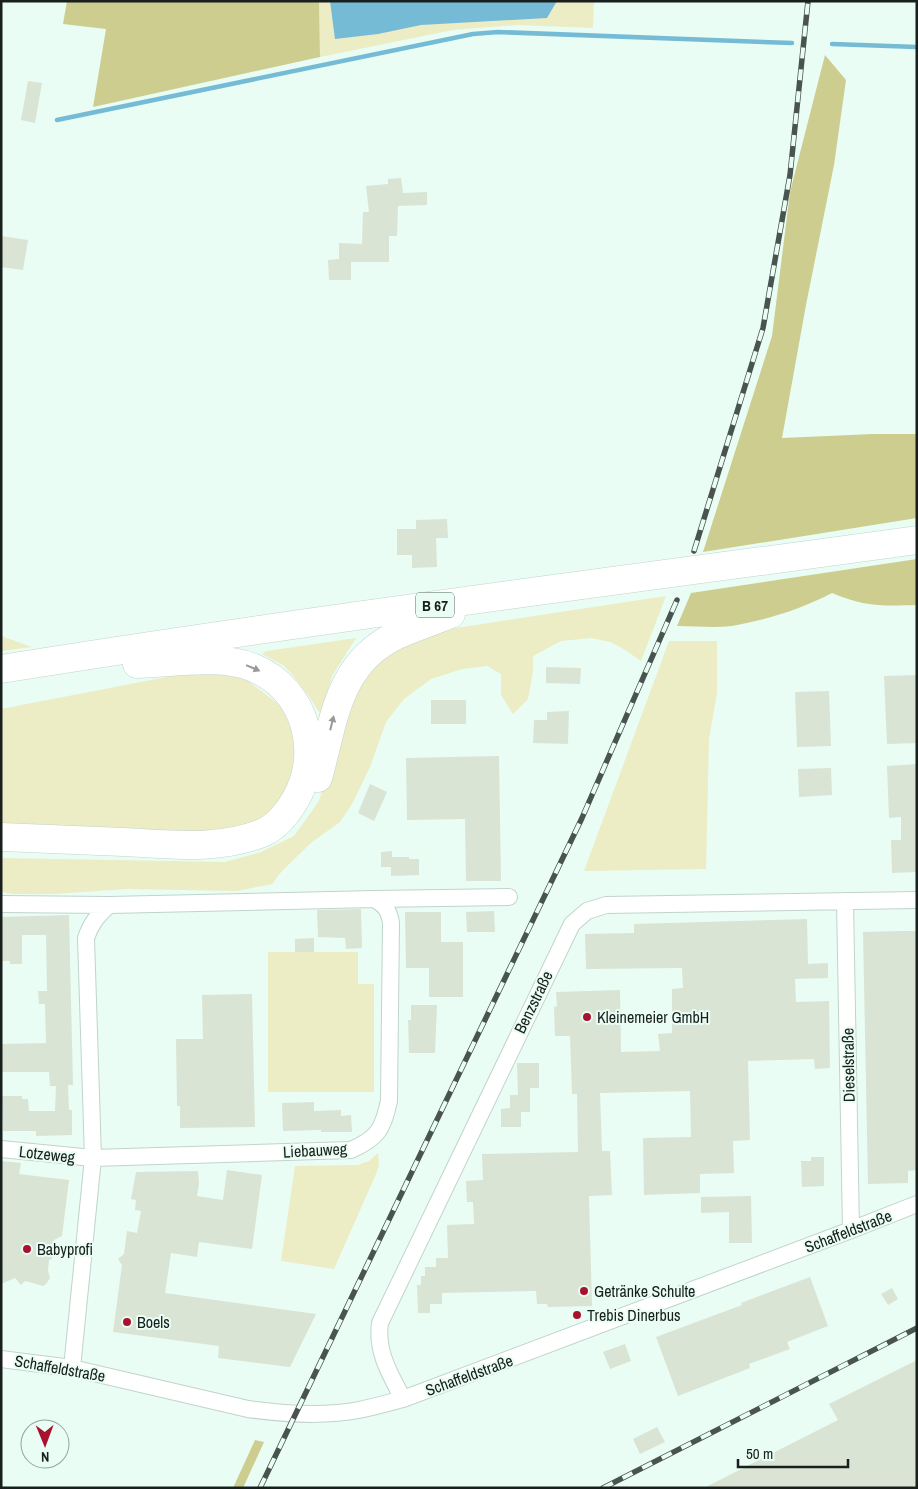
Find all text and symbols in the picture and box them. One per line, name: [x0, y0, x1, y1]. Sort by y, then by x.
road number: B 67: [416, 592, 454, 618]
one-way arrow: [246, 665, 260, 673]
one-way arrow: [328, 716, 336, 731]
street label: Benzstraße: [508, 967, 558, 1037]
place label: Kleinemeier GmbH: [597, 1006, 709, 1028]
marker: Kleinemeier GmbH: [581, 1011, 593, 1023]
street label: Dieselstraße: [836, 1028, 860, 1102]
street label: Liebauweg: [282, 1137, 348, 1163]
street label: Lotzeweg: [18, 1140, 77, 1168]
street label: Schaffeldstraße: [801, 1204, 895, 1258]
place label: Babyprofi: [37, 1238, 93, 1260]
marker: Babyprofi: [21, 1243, 33, 1255]
place label: Getränke Schulte: [594, 1280, 695, 1302]
marker: Getränke Schulte: [578, 1285, 590, 1297]
place label: Trebis Dinerbus: [587, 1304, 681, 1326]
marker: Trebis Dinerbus: [571, 1309, 583, 1321]
place label: Boels: [137, 1311, 170, 1333]
marker: Boels: [121, 1316, 133, 1328]
street label: Schaffeldstraße: [13, 1349, 107, 1387]
street label: Schaffeldstraße: [422, 1349, 516, 1401]
north arrow: [20, 1419, 70, 1469]
scale bar: [738, 1436, 848, 1468]
text: 50 m: [746, 1443, 773, 1464]
text: N: [41, 1448, 50, 1466]

